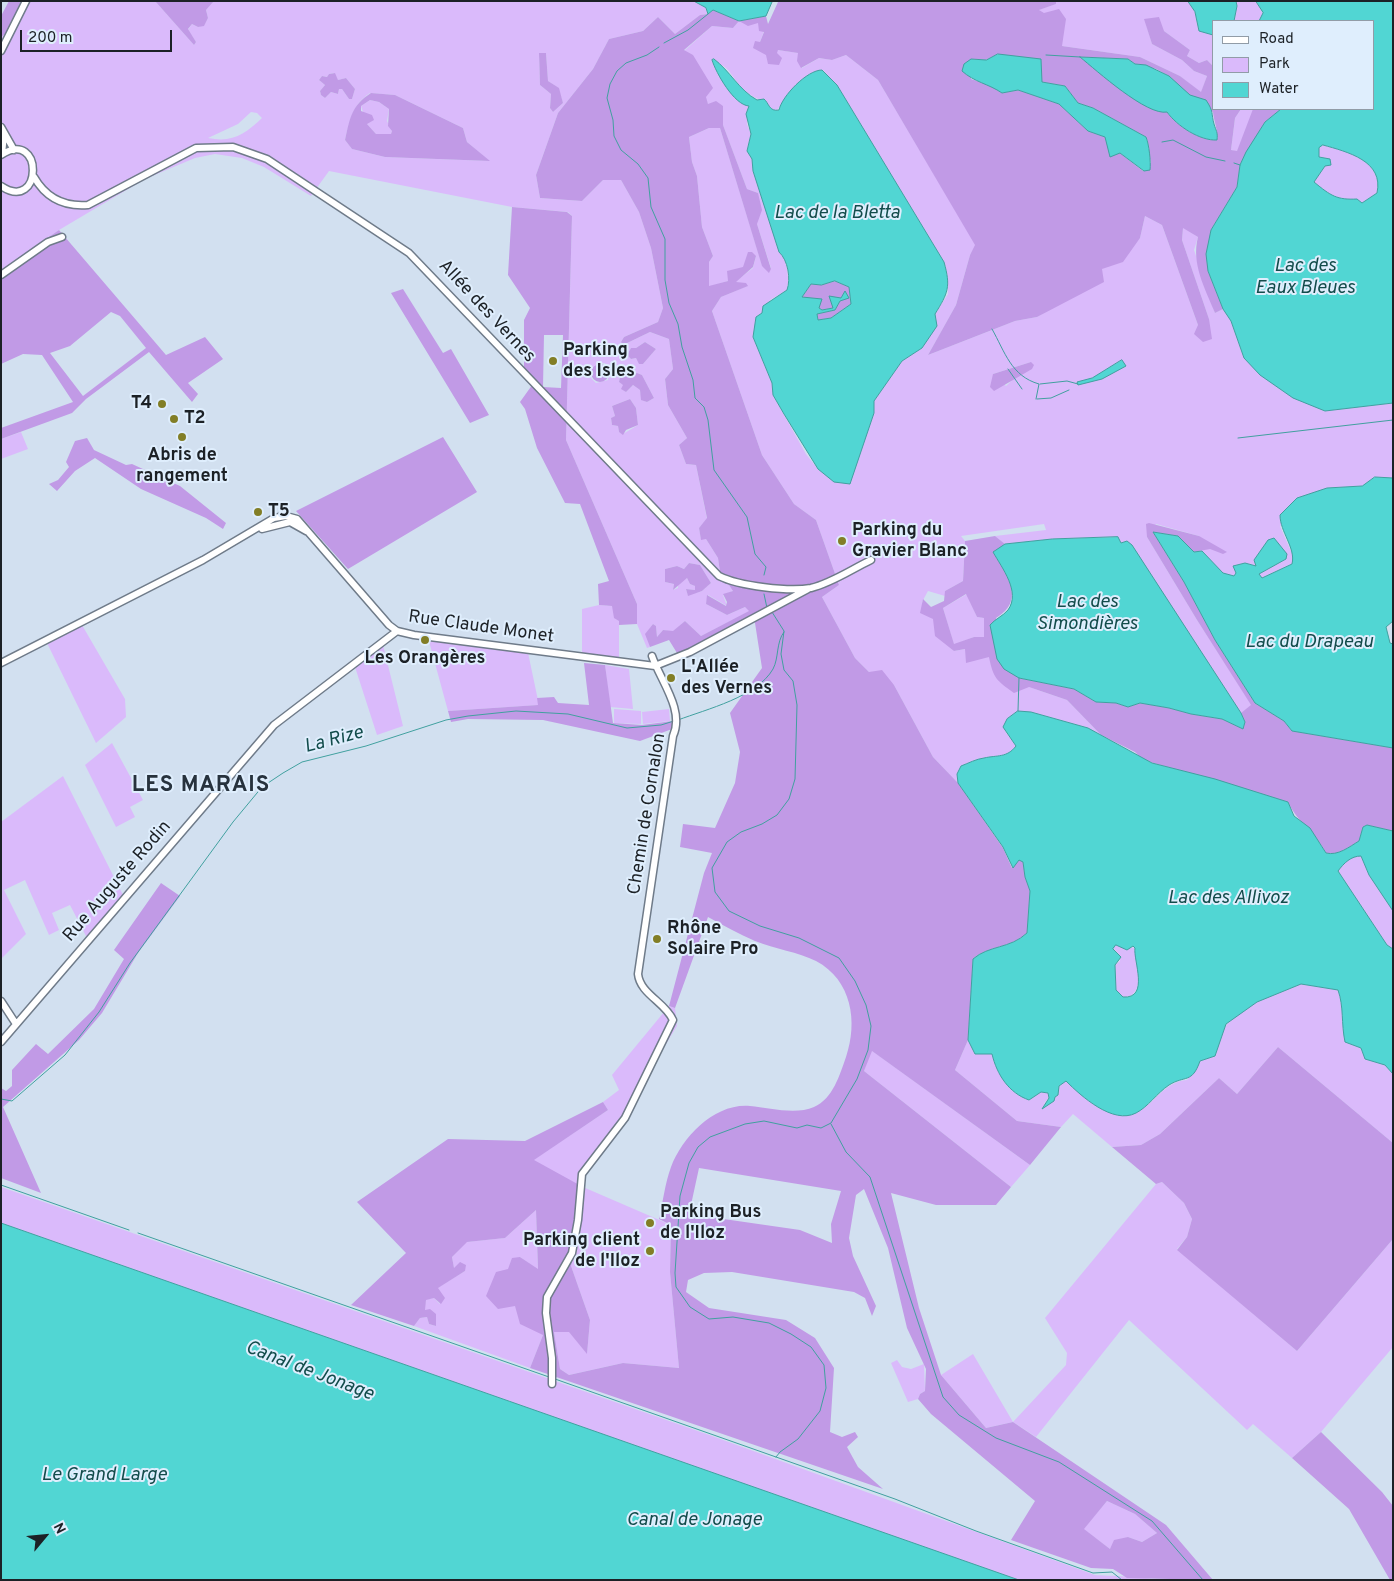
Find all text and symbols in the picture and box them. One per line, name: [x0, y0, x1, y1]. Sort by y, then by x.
scale bar: [22, 20, 175, 52]
legend: [1212, 20, 1374, 110]
text: 200 m: [28, 29, 73, 48]
text: Road: [1259, 30, 1294, 49]
text: Park: [1259, 55, 1290, 74]
text: Water: [1259, 80, 1298, 99]
water label: Lac de la Bletta: [774, 203, 900, 225]
street label: Allée des Vernes: [433, 256, 539, 368]
water label: Lac des Eaux Bleues: [1255, 256, 1355, 300]
place label: Parking des Isles: [563, 340, 635, 382]
marker: Parking des Isles: [547, 355, 559, 367]
place label: T4: [131, 393, 152, 415]
marker: T4: [156, 398, 168, 410]
place label: T2: [184, 408, 206, 430]
marker: T2: [168, 413, 180, 425]
marker: Abris de rangement: [176, 431, 188, 443]
place label: Abris de rangement: [136, 445, 228, 488]
place label: T5: [268, 501, 290, 523]
marker: T5: [252, 506, 264, 518]
place label: Parking du Gravier Blanc: [852, 520, 967, 562]
marker: Parking du Gravier Blanc: [836, 535, 848, 547]
water label: Lac des Simondières: [1036, 592, 1138, 636]
street label: Rue Claude Monet: [407, 607, 555, 649]
water label: Lac du Drapeau: [1245, 632, 1373, 654]
marker: Les Orangères: [419, 634, 431, 646]
place label: Les Orangères: [365, 648, 485, 670]
place label: L'Allée des Vernes: [681, 657, 772, 700]
marker: L'Allée des Vernes: [665, 672, 677, 684]
water label: La Rize: [302, 722, 366, 760]
street label: Chemin de Cornalon: [625, 732, 671, 896]
district label: LES MARAIS: [130, 774, 272, 800]
street label: Rue Auguste Rodin: [59, 817, 177, 947]
water label: Lac des Allivoz: [1167, 888, 1289, 910]
place label: Rhône Solaire Pro: [667, 918, 759, 961]
marker: Rhône Solaire Pro: [651, 933, 663, 945]
place label: Parking Bus de l'Iloz: [660, 1202, 761, 1244]
marker: Parking Bus de l'Iloz: [644, 1217, 656, 1229]
place label: Parking client de l'Iloz: [523, 1230, 640, 1272]
marker: Parking client de l'Iloz: [644, 1245, 656, 1257]
water label: Canal de Jonage: [242, 1337, 376, 1407]
water label: Le Grand Large: [41, 1465, 167, 1487]
water label: Canal de Jonage: [626, 1510, 762, 1532]
north arrow: [20, 1511, 70, 1561]
text: N: [49, 1520, 69, 1537]

